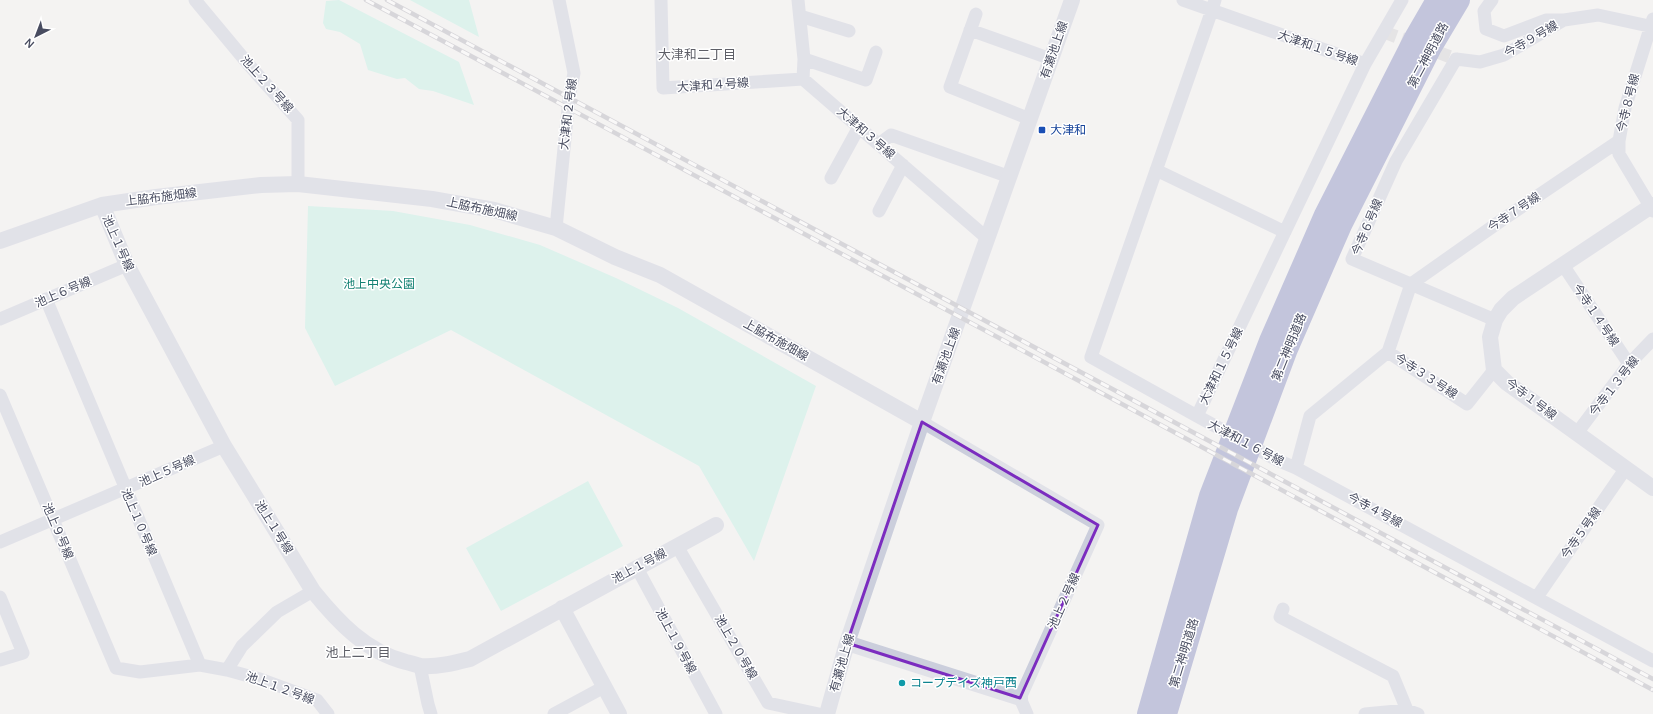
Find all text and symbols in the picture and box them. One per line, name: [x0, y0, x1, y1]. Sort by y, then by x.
north arrow: [16, 16, 56, 56]
street label: 今寺９号線: [1501, 16, 1561, 61]
street label: 有瀬池上線: [1036, 19, 1071, 81]
street label: 第二神明道路: [1403, 19, 1452, 91]
street label: 大津和１５号線: [1276, 26, 1361, 69]
text: N: [21, 36, 37, 52]
district label: 大津和二丁目: [658, 45, 736, 63]
street label: 池上２３号線: [237, 51, 298, 116]
street label: 今寺８号線: [1612, 72, 1643, 134]
street label: 大津和４号線: [676, 74, 749, 95]
street label: 大津和２号線: [555, 77, 580, 151]
street label: 大津和３号線: [834, 103, 899, 163]
place label: 大津和: [1050, 121, 1086, 138]
marker: 大津和: [1037, 125, 1047, 135]
street label: 上脇布施畑線: [124, 184, 198, 209]
street label: 今寺７号線: [1484, 188, 1543, 235]
street label: 上脇布施畑線: [445, 193, 519, 224]
street label: 今寺６号線: [1347, 196, 1386, 258]
street label: 池上１号線: [98, 212, 138, 274]
street label: 池上６号線: [32, 272, 94, 311]
park label: 池上中央公園: [343, 275, 415, 292]
street label: 今寺１４号線: [1569, 280, 1624, 349]
street label: 第二神明道路: [1267, 310, 1310, 383]
street label: 上脇布施畑線: [741, 315, 812, 364]
street label: 大津和１５号線: [1194, 324, 1247, 407]
street label: 有瀬池上線: [927, 325, 964, 387]
street label: 今寺３３号線: [1391, 349, 1461, 402]
street label: 今寺１３号線: [1585, 352, 1642, 419]
street label: 今寺１号線: [1502, 374, 1560, 423]
street label: 大津和１６号線: [1205, 415, 1287, 470]
street label: 池上５号線: [136, 451, 198, 491]
street label: 池上１０号線: [118, 485, 161, 558]
street label: 今寺４号線: [1345, 488, 1406, 531]
street label: 池上１号線: [251, 497, 298, 557]
street label: 池上９号線: [39, 500, 78, 562]
street label: 今寺５号線: [1556, 503, 1605, 562]
street label: 池上１号線: [608, 544, 669, 587]
street label: 池上２号線: [1044, 570, 1084, 632]
street label: 池上１９号線: [652, 605, 701, 677]
street label: 池上２０号線: [711, 611, 762, 682]
street label: 第二神明道路: [1165, 616, 1202, 690]
street label: 有瀬池上線: [825, 632, 858, 694]
district label: 池上二丁目: [325, 643, 391, 661]
street label: 池上１２号線: [243, 667, 317, 708]
place label: コープデイズ神戸西: [910, 674, 1017, 691]
marker: コープデイズ神戸西: [897, 678, 907, 688]

